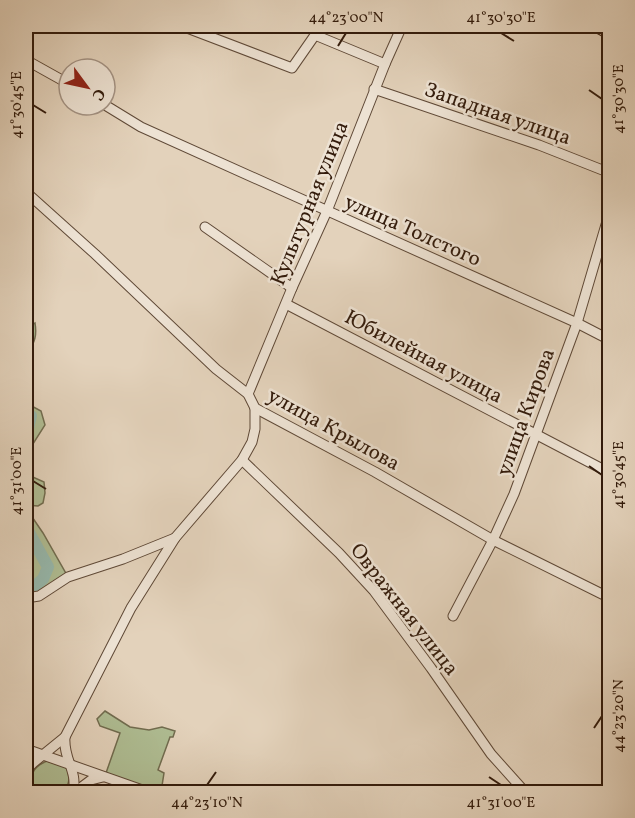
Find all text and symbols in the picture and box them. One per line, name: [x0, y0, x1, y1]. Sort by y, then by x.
text: 44°23'00"N: [308, 8, 384, 29]
text: 41°30'30"E: [466, 8, 536, 29]
north arrow: [57, 57, 117, 117]
text: 41°30'30"E: [609, 64, 630, 134]
text: 41°30'45"E: [7, 71, 28, 139]
street label: Западная улица: [420, 76, 575, 153]
text: С: [86, 84, 110, 104]
street label: Культурная улица: [264, 117, 357, 290]
street label: улица Толстого: [339, 188, 485, 274]
street label: Юбилейная улица: [339, 303, 508, 411]
street label: улица Кирова: [490, 345, 563, 480]
street label: улица Крылова: [262, 382, 405, 479]
text: 41°30'45"E: [609, 441, 630, 509]
text: 41°31'00"E: [7, 447, 28, 515]
street label: Овражная улица: [343, 537, 465, 682]
text: 44°23'20"N: [609, 679, 630, 753]
text: 44°23'10"N: [171, 793, 243, 814]
text: 41°31'00"E: [467, 793, 535, 814]

